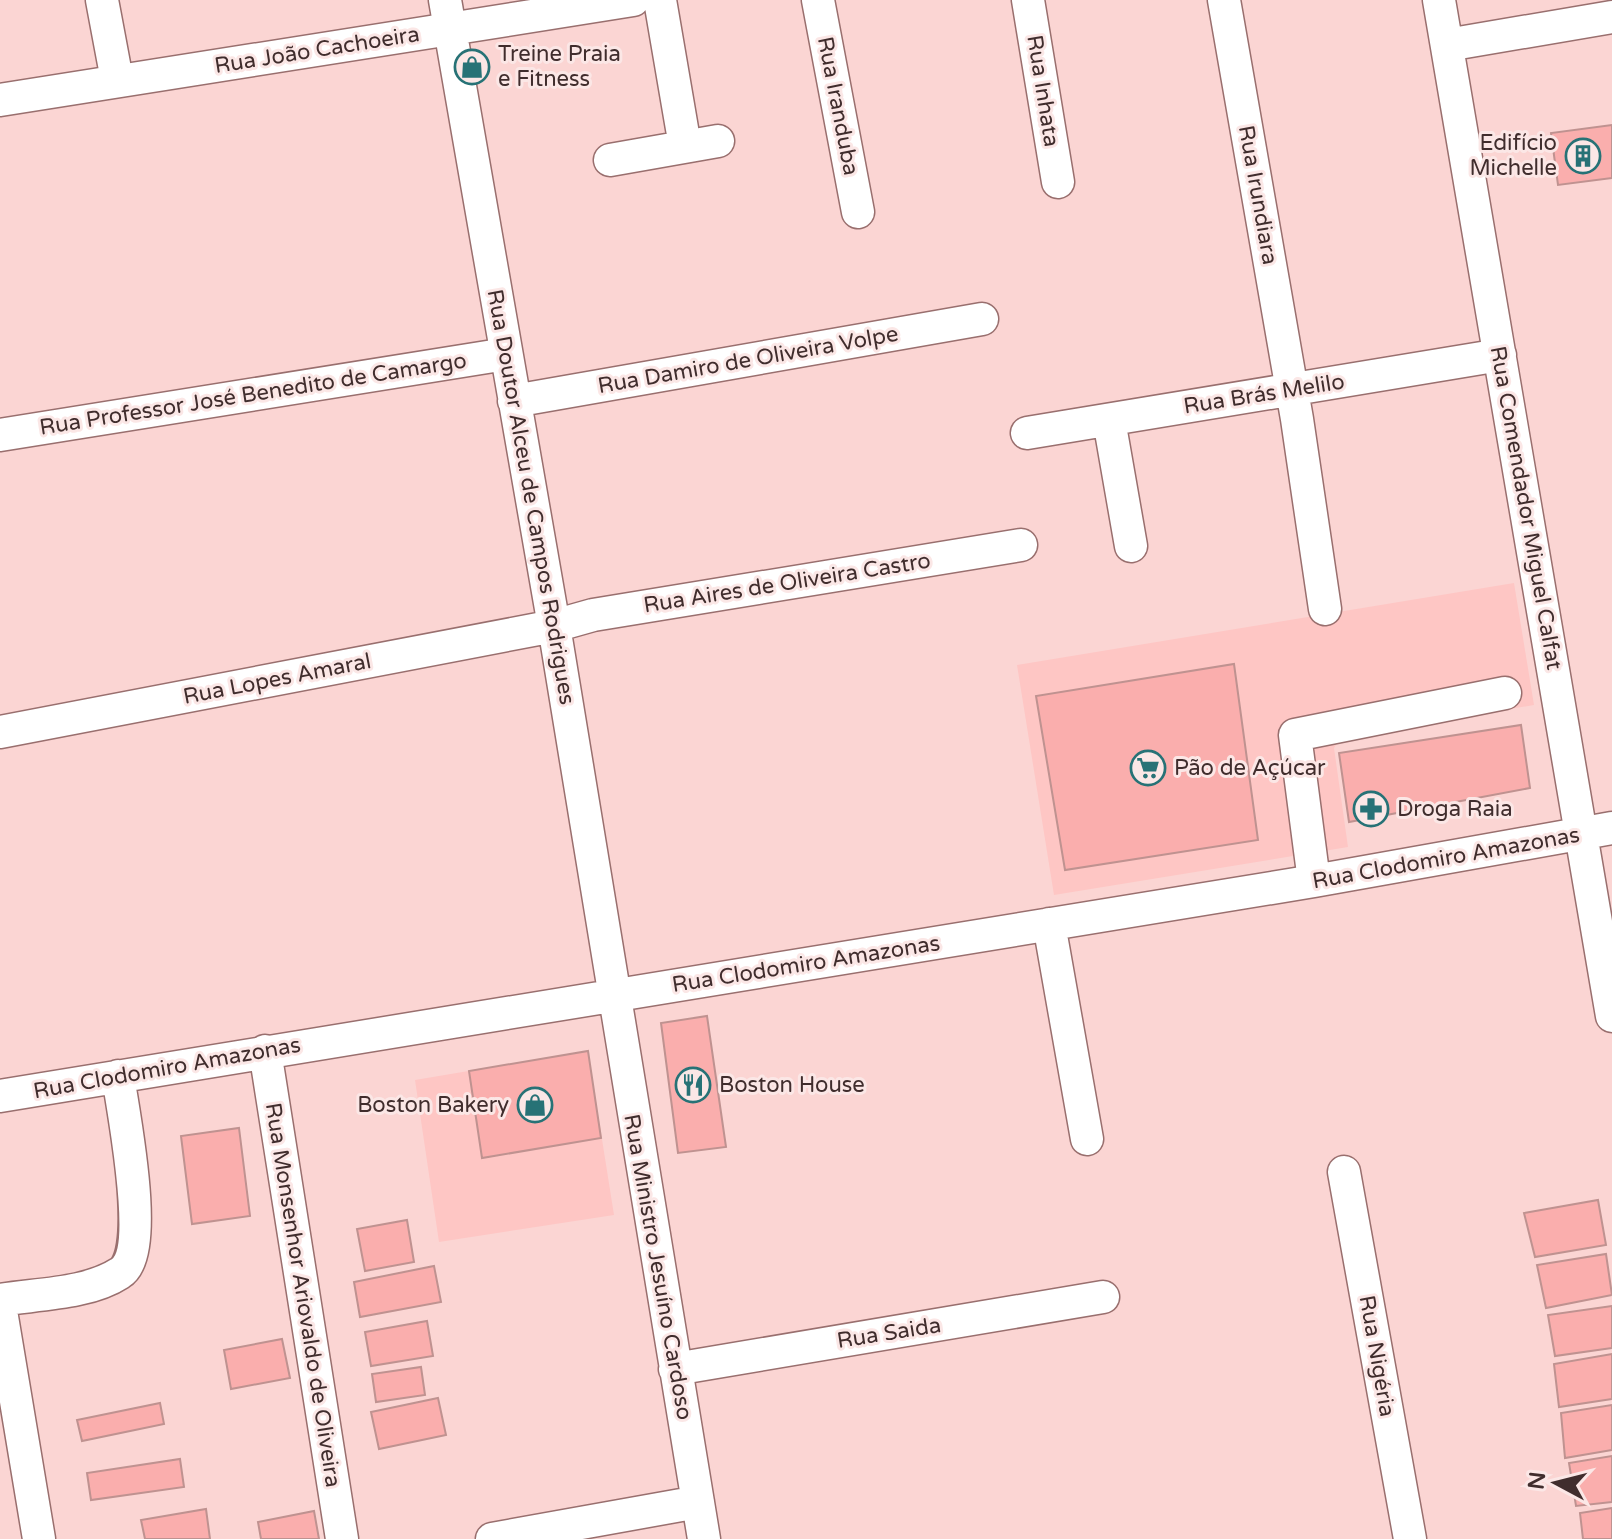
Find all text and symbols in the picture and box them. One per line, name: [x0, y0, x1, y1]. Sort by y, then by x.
street label: Rua João Cachoeira: [213, 21, 421, 79]
street label: Rua Inhata: [1021, 33, 1065, 149]
street label: Rua Iranduba: [812, 34, 864, 178]
place label: Treine Praia e Fitness: [498, 41, 621, 92]
shop icon: Treine Praia e Fitness: [453, 48, 491, 86]
street label: Rua Irundiara: [1233, 123, 1283, 267]
place label: Edifício Michelle: [1470, 130, 1557, 181]
building icon: Edifício Michelle: [1564, 137, 1602, 175]
street label: Rua Doutor Alceu de Campos Rodrigues: [482, 287, 580, 707]
street label: Rua Damiro de Oliveira Volpe: [596, 321, 900, 399]
street label: Rua Comendador Miguel Calfat: [1485, 344, 1567, 672]
street label: Rua Professor José Benedito de Camargo: [38, 347, 468, 441]
street label: Rua Brás Melilo: [1182, 368, 1346, 420]
street label: Rua Aires de Oliveira Castro: [642, 547, 932, 619]
street label: Rua Lopes Amaral: [181, 648, 373, 710]
supermarket icon: Pão de Açúcar: [1129, 749, 1167, 787]
place label: Pão de Açúcar: [1174, 755, 1326, 781]
pharmacy icon: Droga Raia: [1352, 790, 1390, 828]
place label: Droga Raia: [1397, 796, 1513, 822]
street label: Rua Clodomiro Amazonas: [1310, 822, 1582, 894]
street label: Rua Clodomiro Amazonas: [670, 930, 942, 998]
street label: Rua Clodomiro Amazonas: [31, 1032, 303, 1104]
restaurant icon: Boston House: [674, 1066, 712, 1104]
place label: Boston House: [719, 1072, 865, 1098]
shop icon: Boston Bakery: [516, 1086, 554, 1124]
place label: Boston Bakery: [357, 1092, 509, 1118]
street label: Rua Monsenhor Ariovaldo de Oliveira: [260, 1101, 346, 1489]
street label: Rua Ministro Jesuíno Cardoso: [618, 1112, 698, 1422]
street label: Rua Nigéria: [1354, 1293, 1400, 1419]
street label: Rua Saida: [835, 1312, 943, 1354]
north arrow: [1516, 1443, 1596, 1523]
text: N: [1523, 1470, 1551, 1491]

